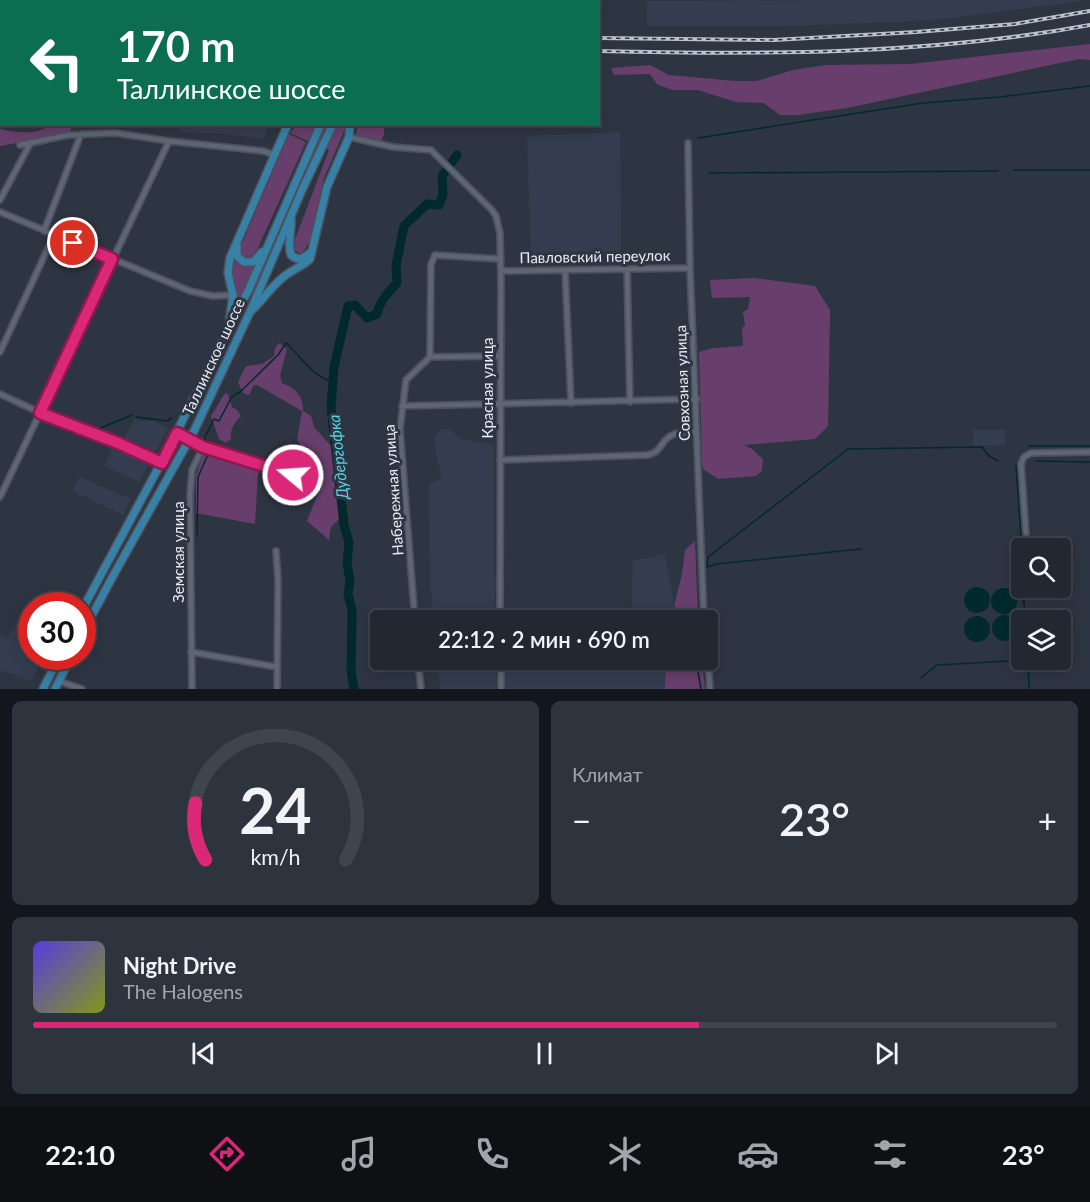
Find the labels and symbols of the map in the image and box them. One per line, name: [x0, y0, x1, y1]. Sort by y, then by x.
pin: [47, 217, 98, 268]
street label: Павловский переулок: [519, 246, 671, 266]
street label: Таллинское шоссе: [178, 295, 248, 418]
street label: Совхозная улица: [671, 325, 693, 441]
street label: Красная улица: [478, 337, 496, 439]
water label: Дудергофка: [324, 414, 351, 501]
street label: Набережная улица: [379, 424, 407, 556]
position arrow: [261, 443, 325, 507]
street label: Земская улица: [169, 501, 187, 603]
speed limit sign: 30: [18, 592, 96, 670]

